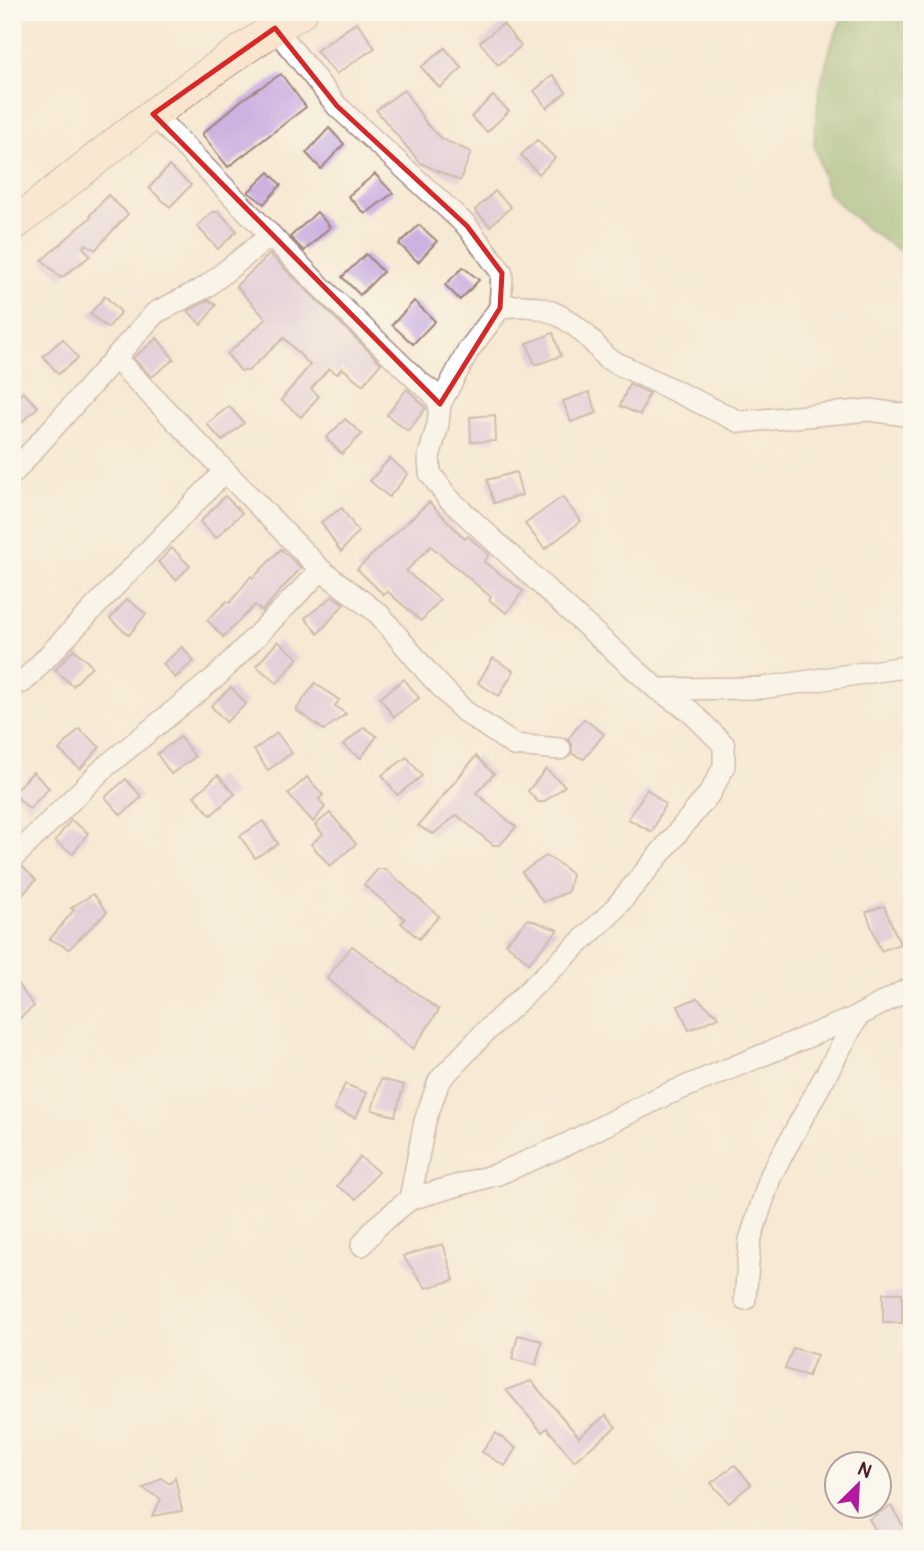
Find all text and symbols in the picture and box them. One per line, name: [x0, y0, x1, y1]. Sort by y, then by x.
north arrow: [822, 1450, 892, 1520]
text: N: [854, 1457, 875, 1484]

